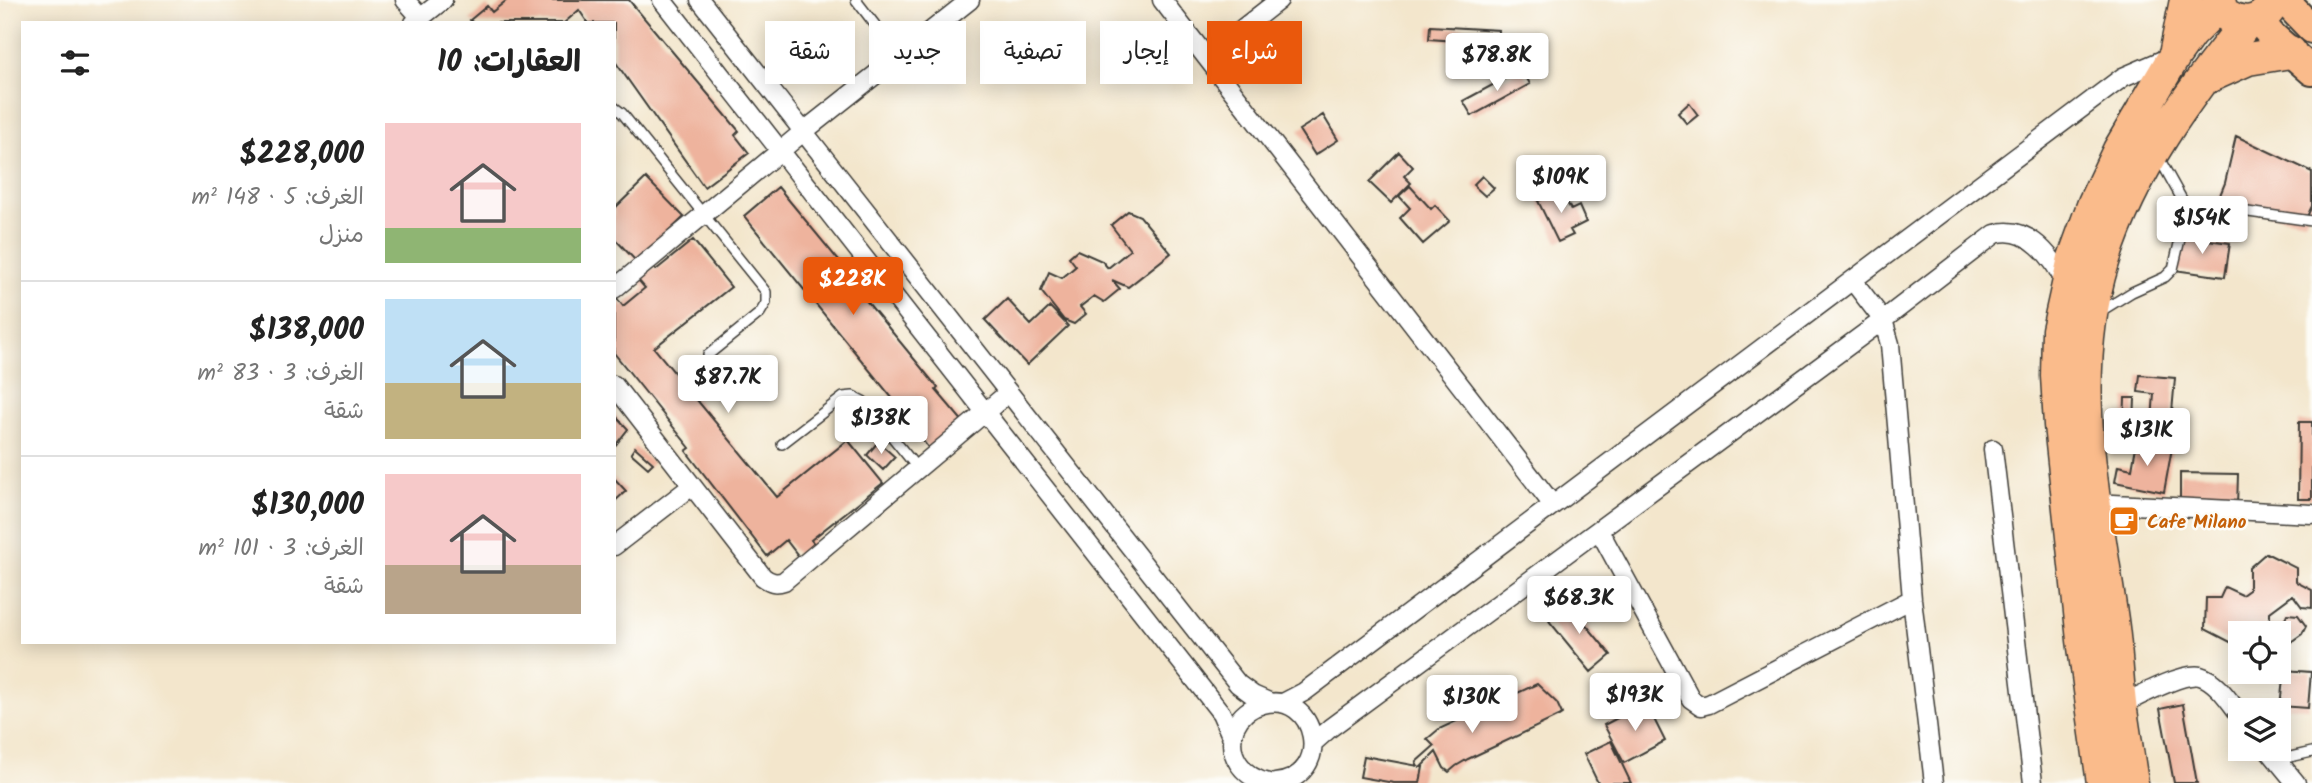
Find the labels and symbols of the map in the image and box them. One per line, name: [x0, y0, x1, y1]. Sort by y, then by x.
pin: $78.8K: [1440, 34, 1554, 93]
pin: $109K: [1512, 156, 1610, 215]
pin: $154K: [2153, 196, 2251, 256]
pin: $228K: [804, 258, 902, 317]
pin: $87.7K: [671, 356, 785, 415]
pin: $138K: [832, 396, 930, 456]
pin: $131K: [2098, 408, 2196, 468]
cafe icon: Cafe Milano: [2107, 504, 2141, 538]
place label: Cafe Milano: [2147, 508, 2247, 538]
pin: $68.3K: [1522, 576, 1636, 636]
pin: $193K: [1586, 674, 1684, 733]
pin: $130K: [1423, 676, 1521, 735]

